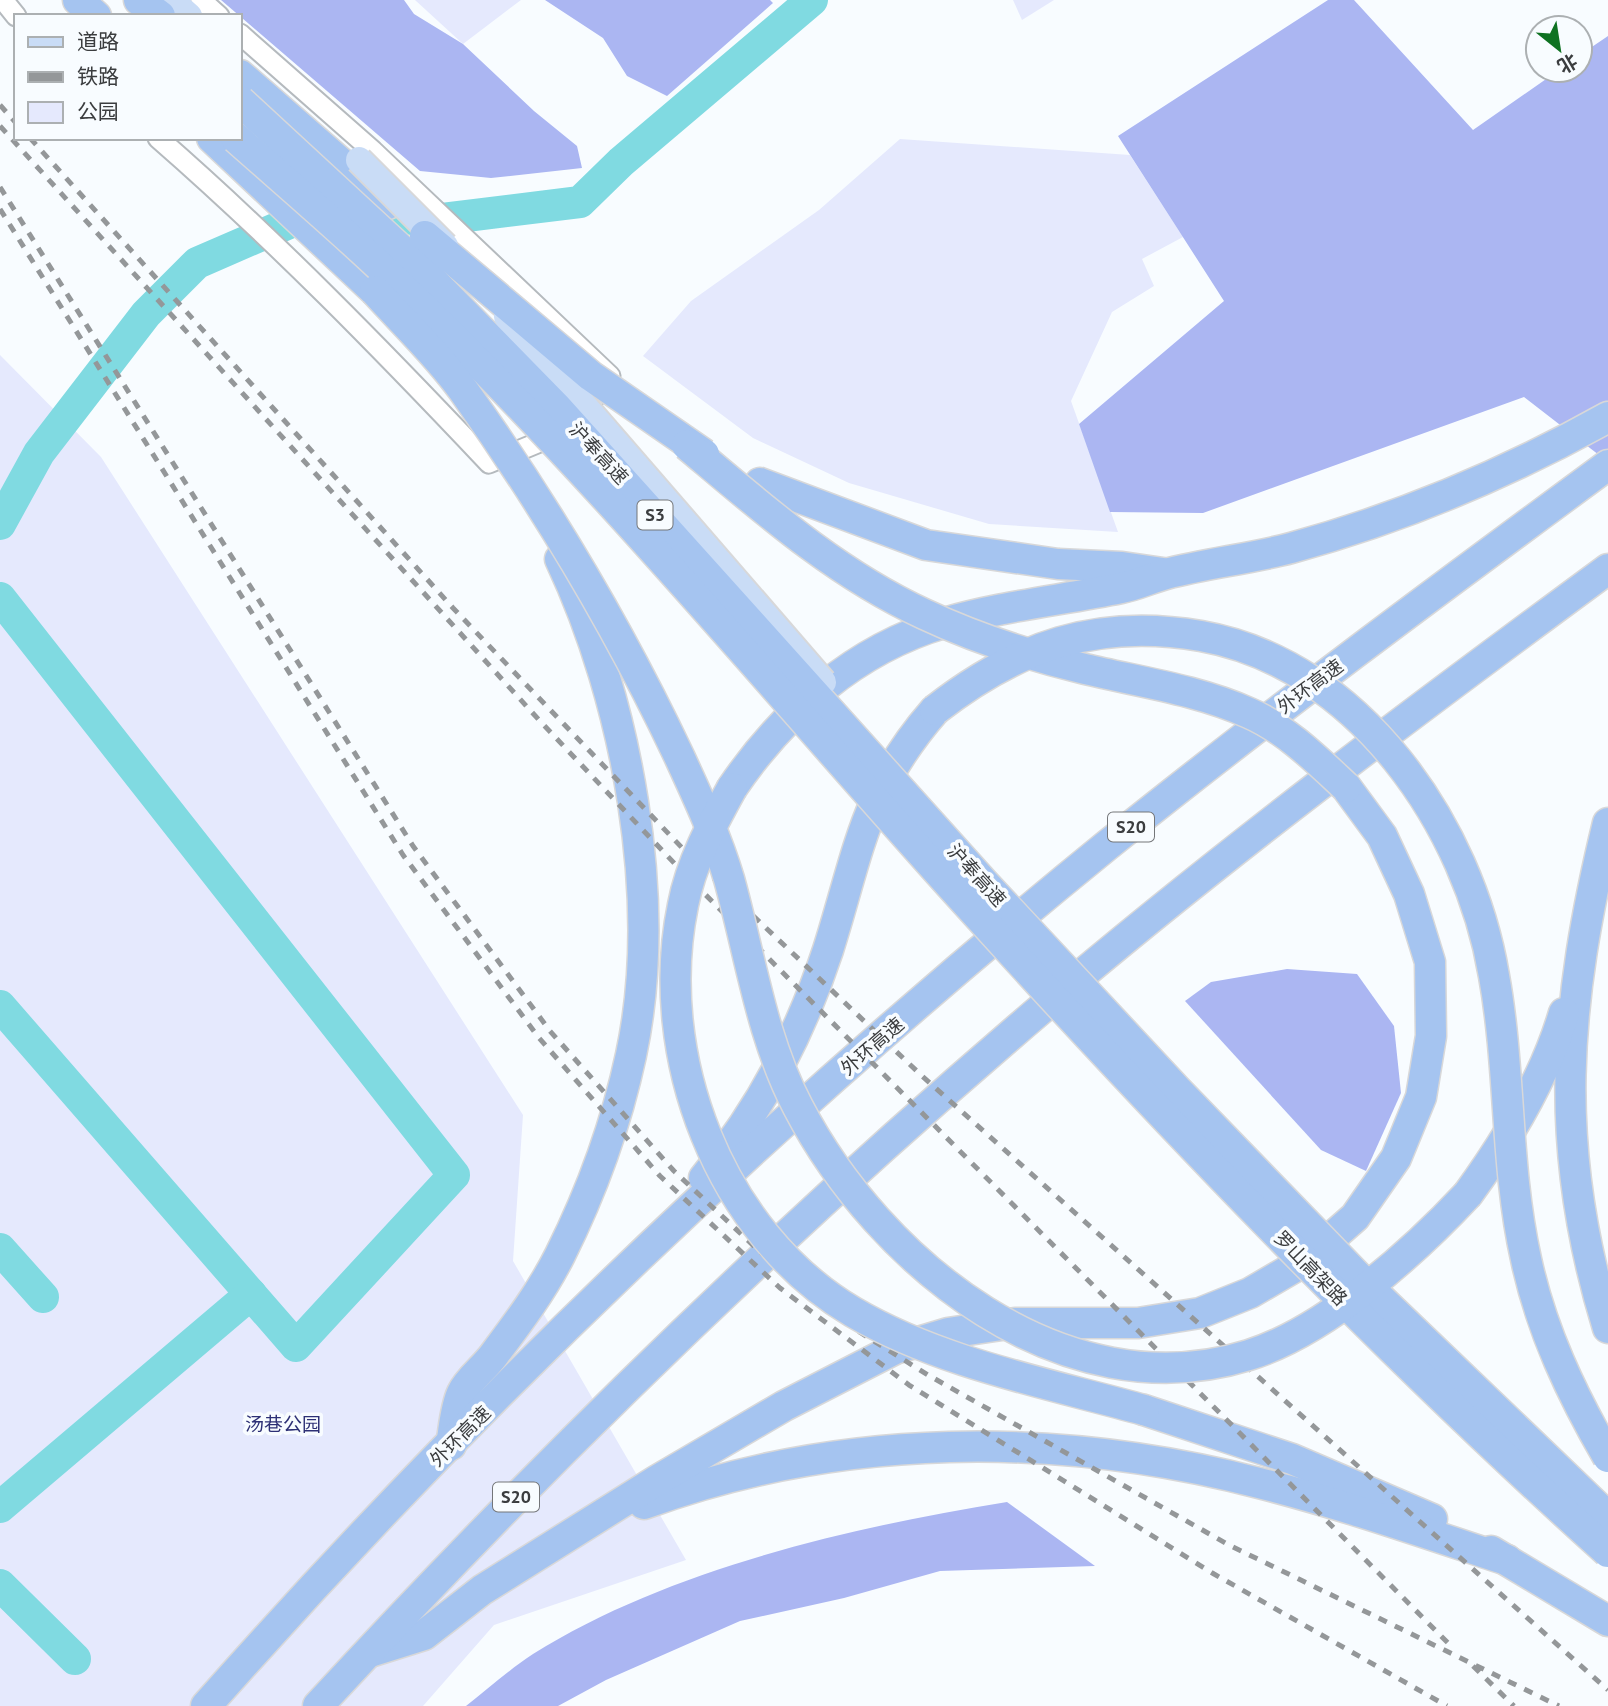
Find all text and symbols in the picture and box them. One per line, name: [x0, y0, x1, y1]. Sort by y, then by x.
legend: [14, 14, 242, 140]
north arrow: [1524, 14, 1594, 84]
text: 道路: [77, 28, 119, 55]
text: 北: [1553, 49, 1582, 79]
text: 铁路: [77, 63, 119, 90]
text: 公园: [77, 98, 119, 125]
street label: 沪奉高速: [564, 417, 634, 489]
road number: S3: [638, 500, 672, 530]
street label: 外环高速: [1272, 654, 1348, 718]
road number: S20: [1108, 812, 1154, 842]
street label: 沪奉高速: [943, 839, 1011, 911]
street label: 外环高速: [835, 1012, 909, 1080]
street label: 罗山高架路: [1269, 1225, 1353, 1311]
street label: 外环高速: [425, 1401, 495, 1471]
park label: 汤巷公园: [245, 1412, 321, 1436]
road number: S20: [493, 1482, 539, 1512]

